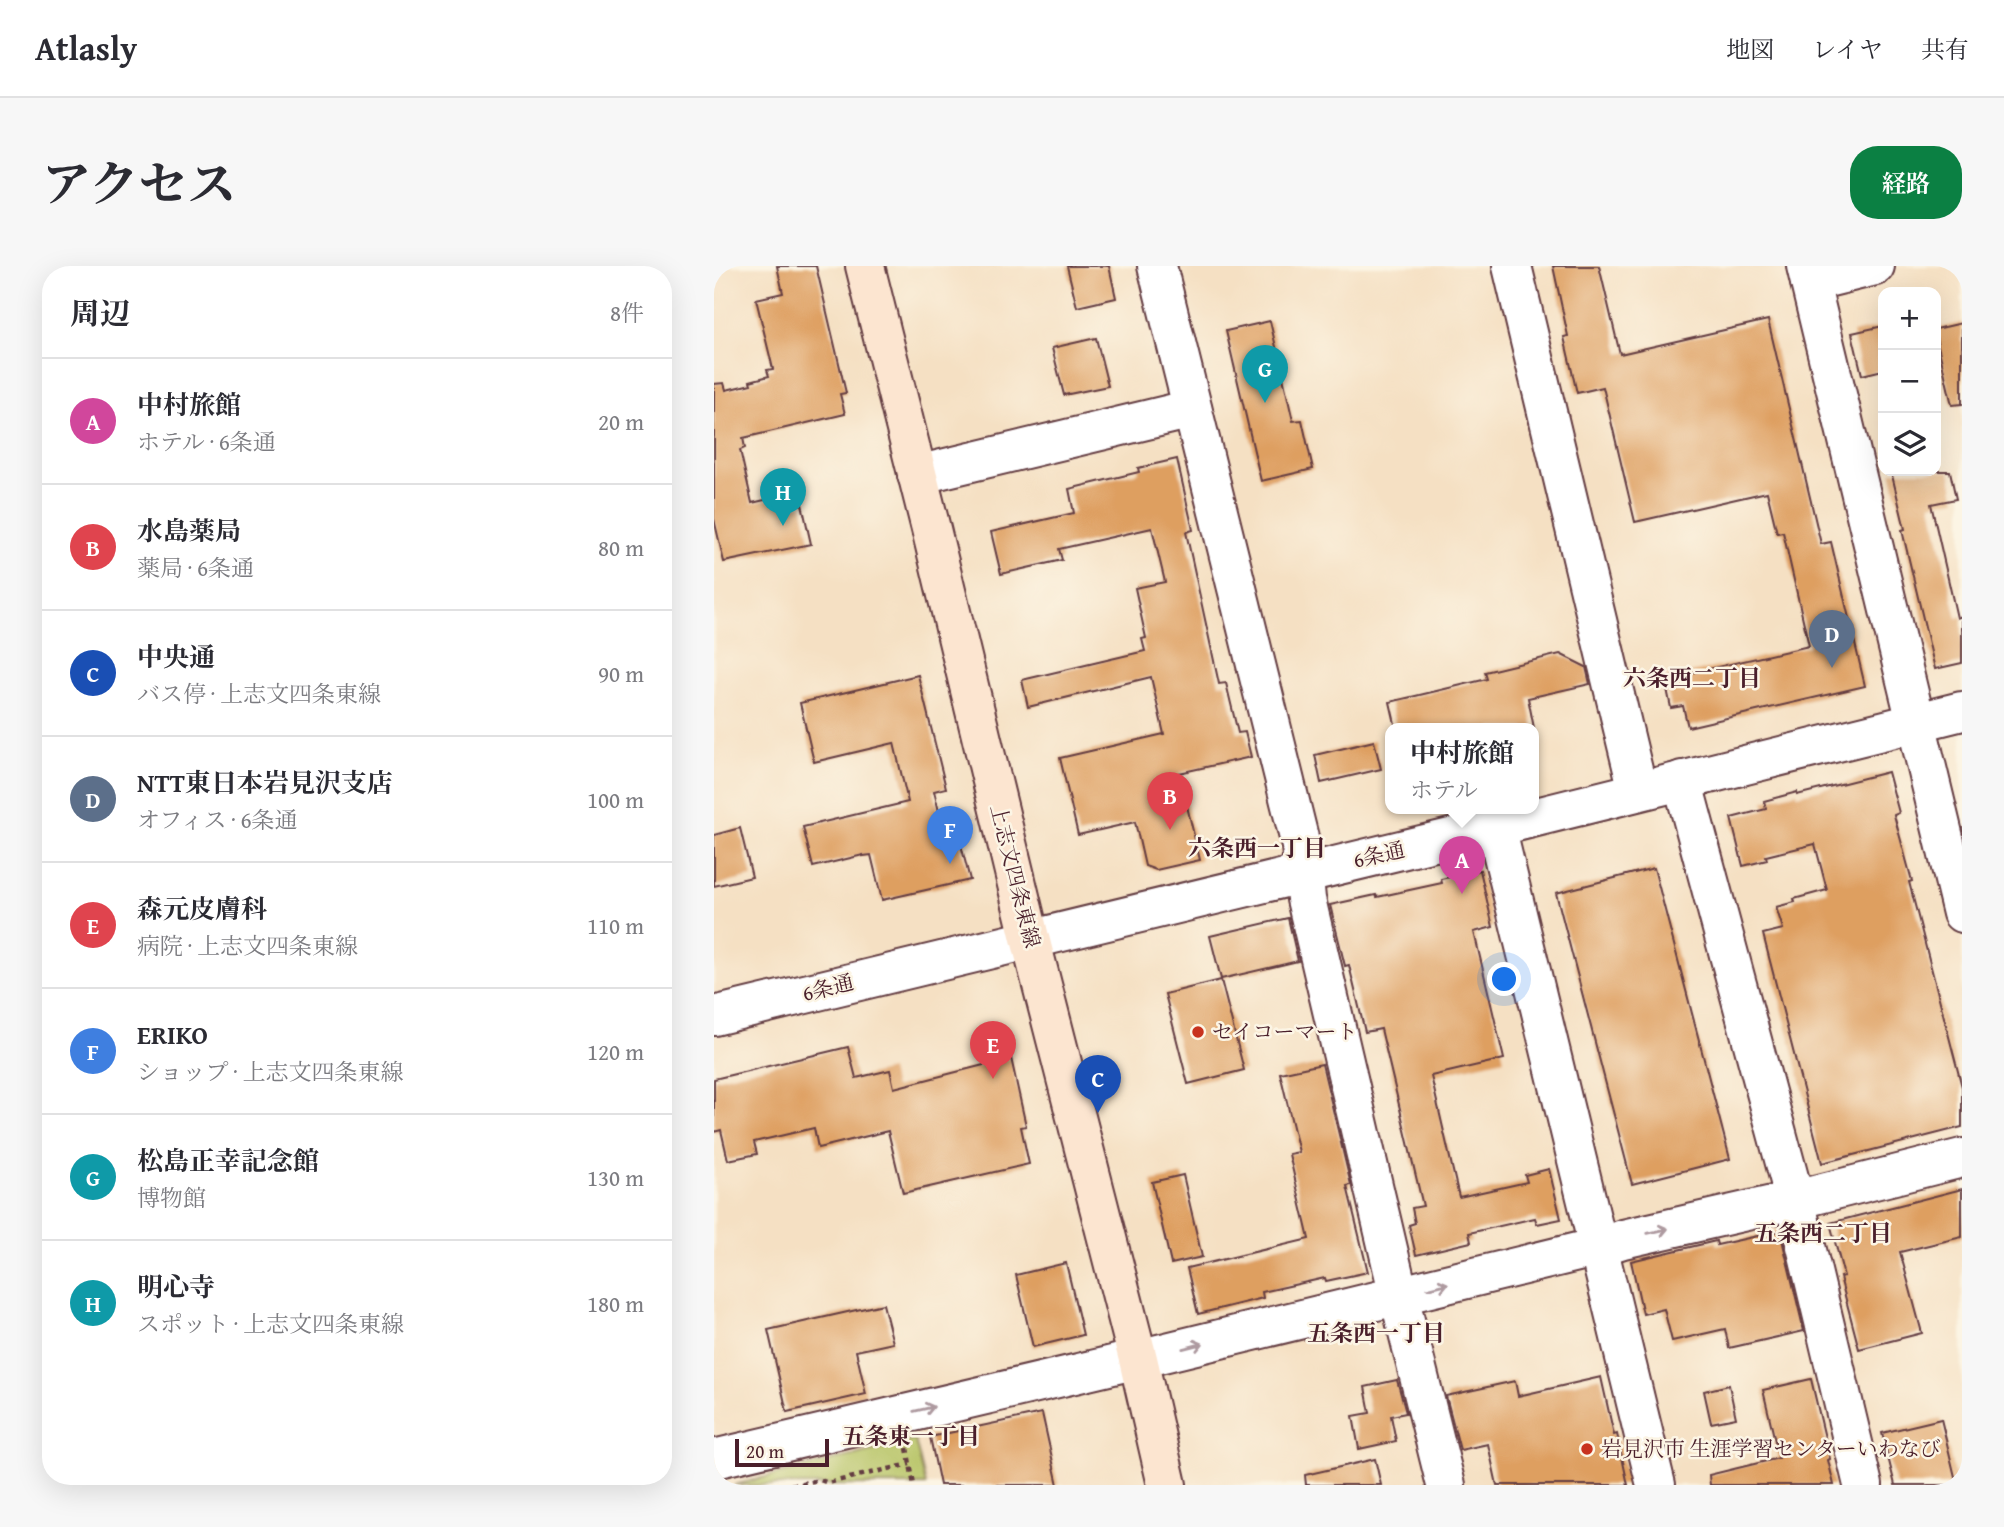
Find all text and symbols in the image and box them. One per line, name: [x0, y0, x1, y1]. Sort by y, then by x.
text: Atlasly: [35, 24, 137, 72]
text: 地図: [1726, 32, 1774, 67]
text: レイヤ: [1812, 32, 1883, 67]
text: 共有: [1921, 32, 1969, 67]
button: 経路: [1850, 146, 1962, 219]
text: アクセス: [42, 147, 237, 219]
map controls: [1878, 287, 1941, 476]
button: +: [1878, 287, 1941, 350]
text: 周辺: [70, 291, 130, 335]
text: 8件: [610, 296, 644, 329]
pin: G: [1242, 345, 1288, 403]
button: −: [1878, 350, 1941, 413]
text: 中村旅館: [137, 385, 241, 424]
text: A: [86, 405, 100, 438]
text: 20 m: [598, 405, 644, 438]
button: layers: [1878, 413, 1941, 476]
text: ホテル · 6条通: [137, 425, 276, 458]
pin: H: [760, 468, 806, 526]
text: 水島薬局: [137, 511, 241, 550]
text: B: [86, 531, 100, 564]
text: 80 m: [598, 531, 644, 564]
text: 薬局 · 6条通: [137, 551, 254, 584]
pin: D: [1809, 610, 1855, 668]
text: 中央通: [137, 637, 215, 676]
text: C: [86, 657, 100, 690]
text: 90 m: [598, 657, 644, 690]
district label: 六条西二丁目: [1623, 661, 1761, 694]
text: バス停 · 上志文四条東線: [137, 677, 381, 710]
popup: [1385, 723, 1539, 814]
text: 中村旅館: [1410, 733, 1514, 772]
text: NTT東日本岩見沢支店: [137, 763, 393, 802]
pin: B: [1147, 772, 1193, 830]
text: ホテル: [1410, 773, 1478, 806]
text: D: [86, 783, 100, 816]
text: 100 m: [587, 783, 644, 816]
street label: 上志文四条東線: [983, 801, 1048, 951]
text: オフィス · 6条通: [137, 803, 298, 836]
pin: F: [927, 806, 973, 864]
district label: 六条西一丁目: [1188, 831, 1326, 864]
street label: 6条通: [1350, 834, 1408, 875]
pin: A: [1439, 836, 1485, 894]
text: 森元皮膚科: [137, 889, 267, 928]
text: E: [87, 909, 99, 942]
text: 110 m: [587, 909, 644, 942]
text: 病院 · 上志文四条東線: [137, 929, 358, 962]
your location: [1487, 962, 1521, 996]
street label: 6条通: [799, 966, 857, 1009]
text: ERIKO: [137, 1015, 208, 1054]
place label: セイコーマート: [1212, 1016, 1358, 1047]
pin: E: [970, 1021, 1016, 1079]
marker: セイコーマート: [1190, 1024, 1206, 1040]
text: F: [87, 1035, 99, 1068]
text: 120 m: [587, 1035, 644, 1068]
text: ショップ · 上志文四条東線: [137, 1055, 404, 1088]
pin: C: [1075, 1055, 1121, 1113]
text: 松島正幸記念館: [137, 1141, 319, 1180]
text: G: [86, 1161, 100, 1194]
text: 130 m: [587, 1161, 644, 1194]
text: 博物館: [137, 1181, 206, 1214]
district label: 五条西二丁目: [1754, 1216, 1892, 1249]
one-way arrow: [1646, 1224, 1669, 1237]
text: 明心寺: [137, 1267, 215, 1306]
one-way arrow: [1426, 1279, 1448, 1292]
text: H: [85, 1287, 101, 1320]
text: 180 m: [587, 1287, 644, 1320]
text: スポット · 上志文四条東線: [137, 1307, 404, 1340]
district label: 五条西一丁目: [1307, 1316, 1445, 1349]
one-way arrow: [1181, 1339, 1203, 1352]
one-way arrow: [912, 1402, 934, 1415]
district label: 五条東一丁目: [842, 1419, 980, 1452]
place label: 岩見沢市 生涯学習センターいわなび: [1601, 1433, 1941, 1464]
scale bar: [735, 1436, 830, 1468]
text: 20 m: [746, 1437, 784, 1465]
marker: 岩見沢市 生涯学習センターいわなび: [1579, 1441, 1595, 1457]

